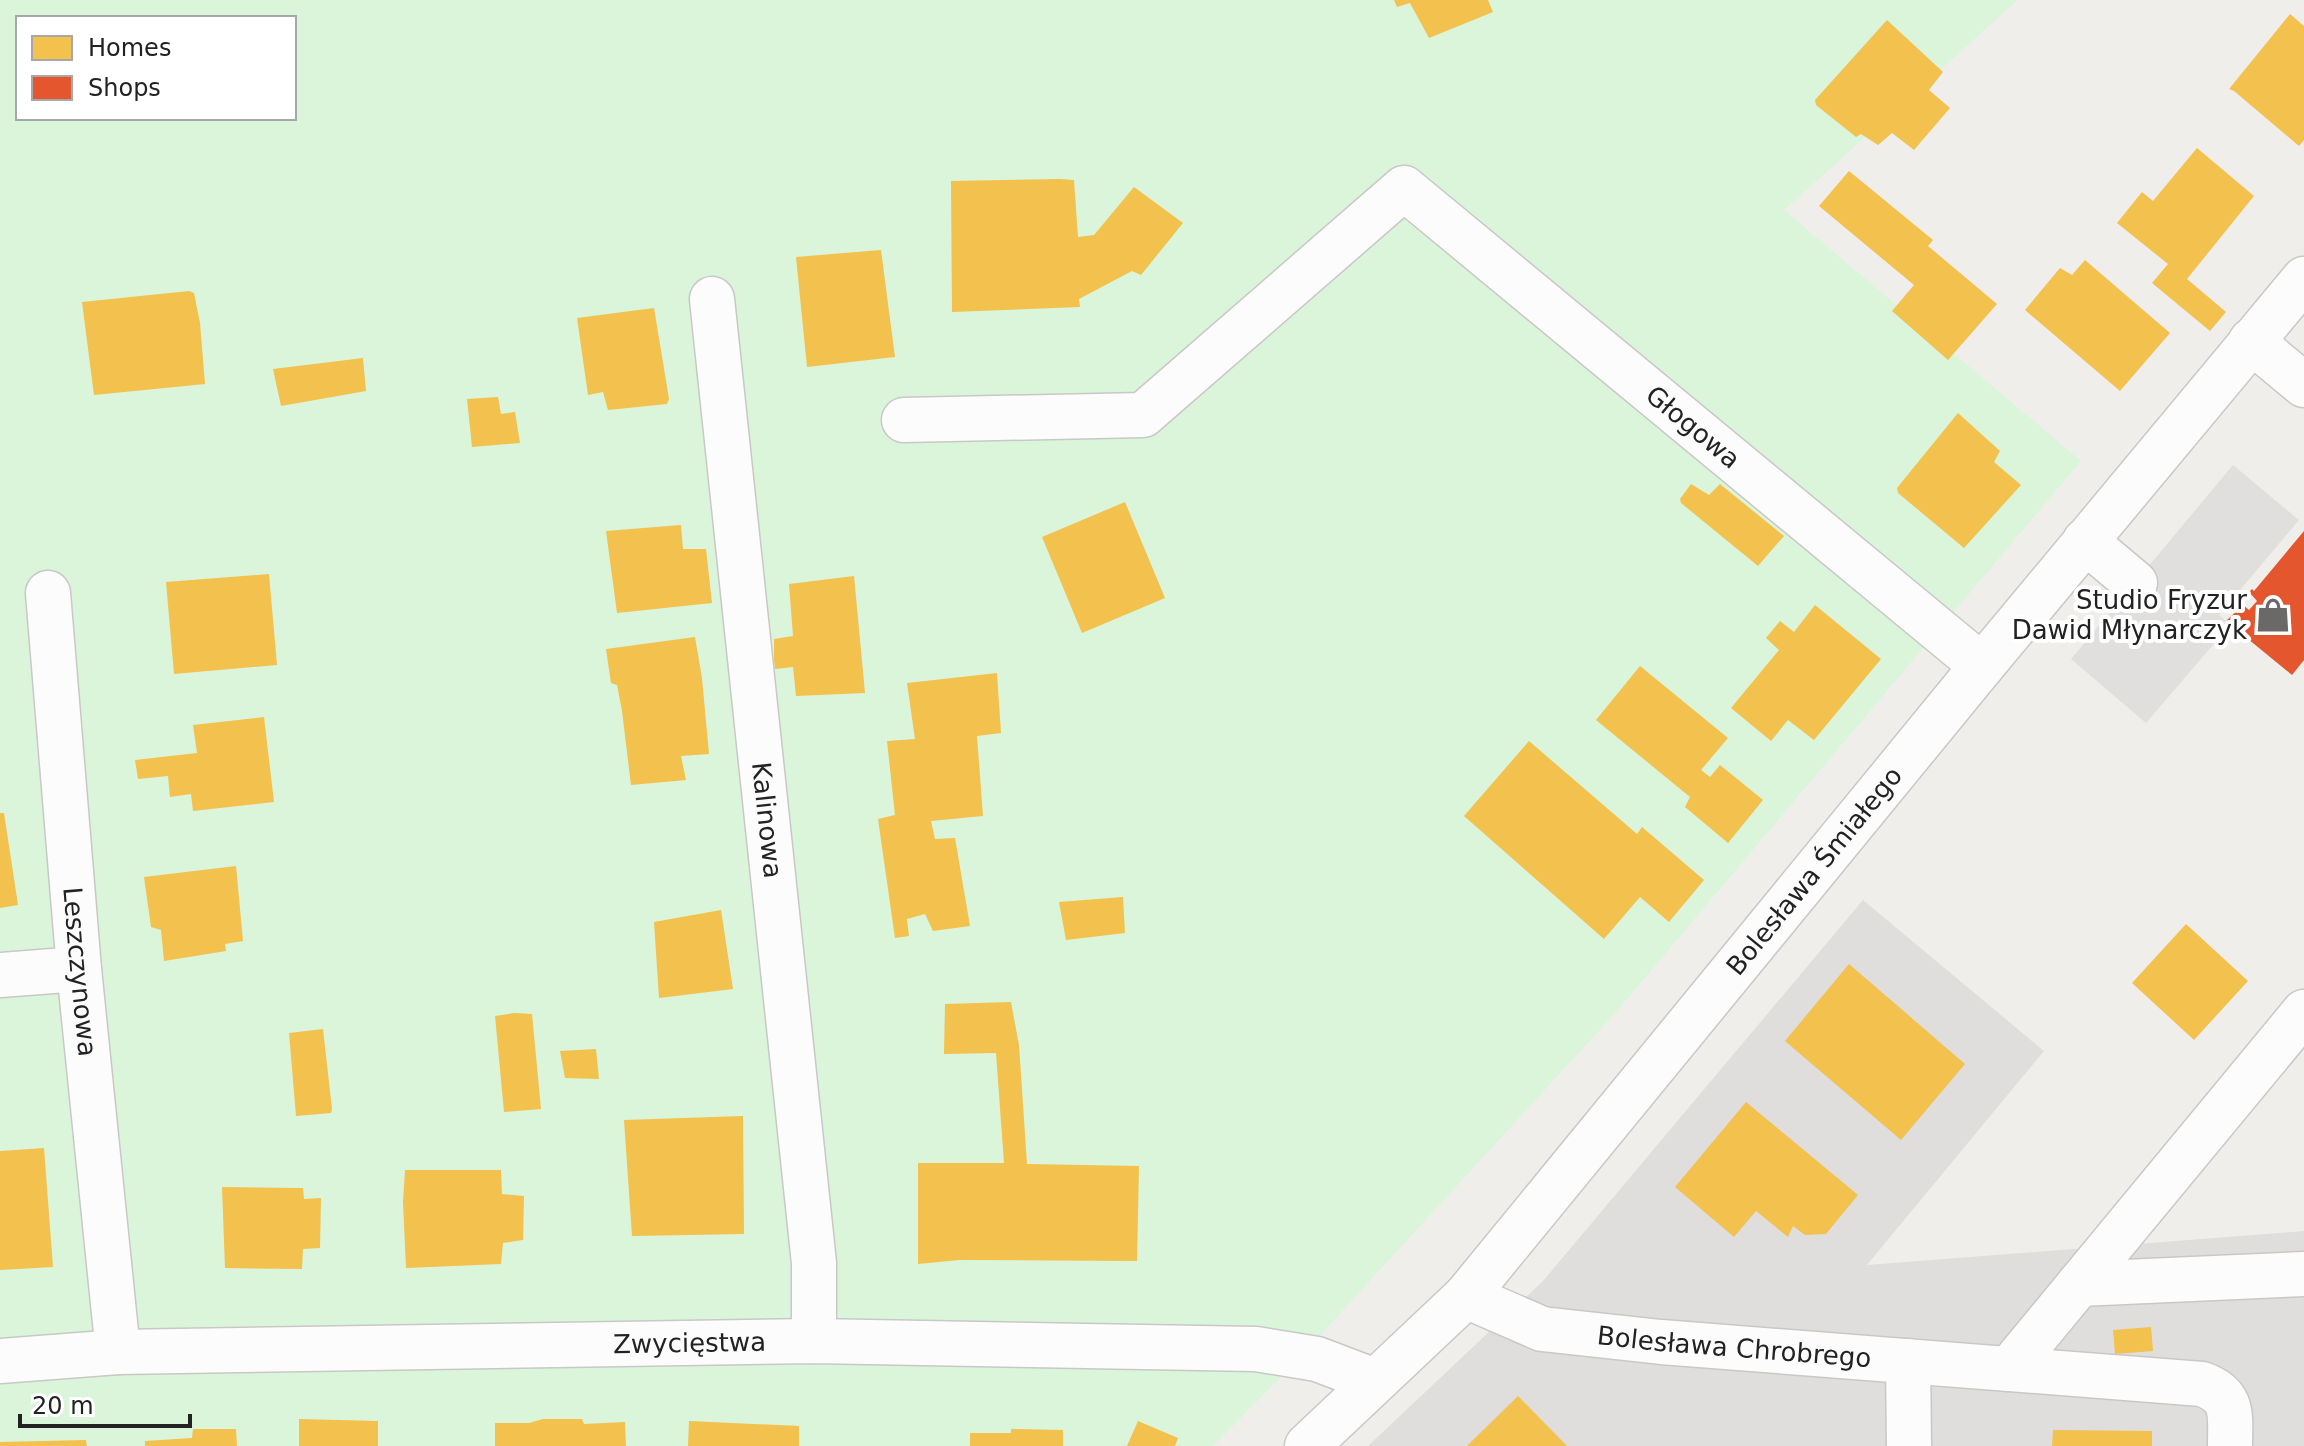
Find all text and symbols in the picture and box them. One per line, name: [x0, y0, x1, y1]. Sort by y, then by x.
legend: [16, 16, 296, 120]
text: Homes: [88, 34, 171, 62]
text: Shops: [88, 74, 161, 102]
street label: Głogowa: [1640, 379, 1746, 475]
place label: Studio Fryzur Dawid Młynarczyk: [2012, 585, 2247, 645]
shop icon: Studio Fryzur Dawid Młynarczyk: [2254, 596, 2292, 634]
street label: Kalinowa: [746, 761, 788, 880]
street label: Bolesława Śmiałego: [1720, 761, 1908, 981]
street label: Leszczynowa: [57, 886, 103, 1058]
street label: Bolesława Chrobrego: [1596, 1320, 1873, 1373]
street label: Zwycięstwa: [613, 1327, 766, 1359]
scale bar: [20, 1378, 190, 1428]
text: 20 m: [32, 1392, 94, 1420]

